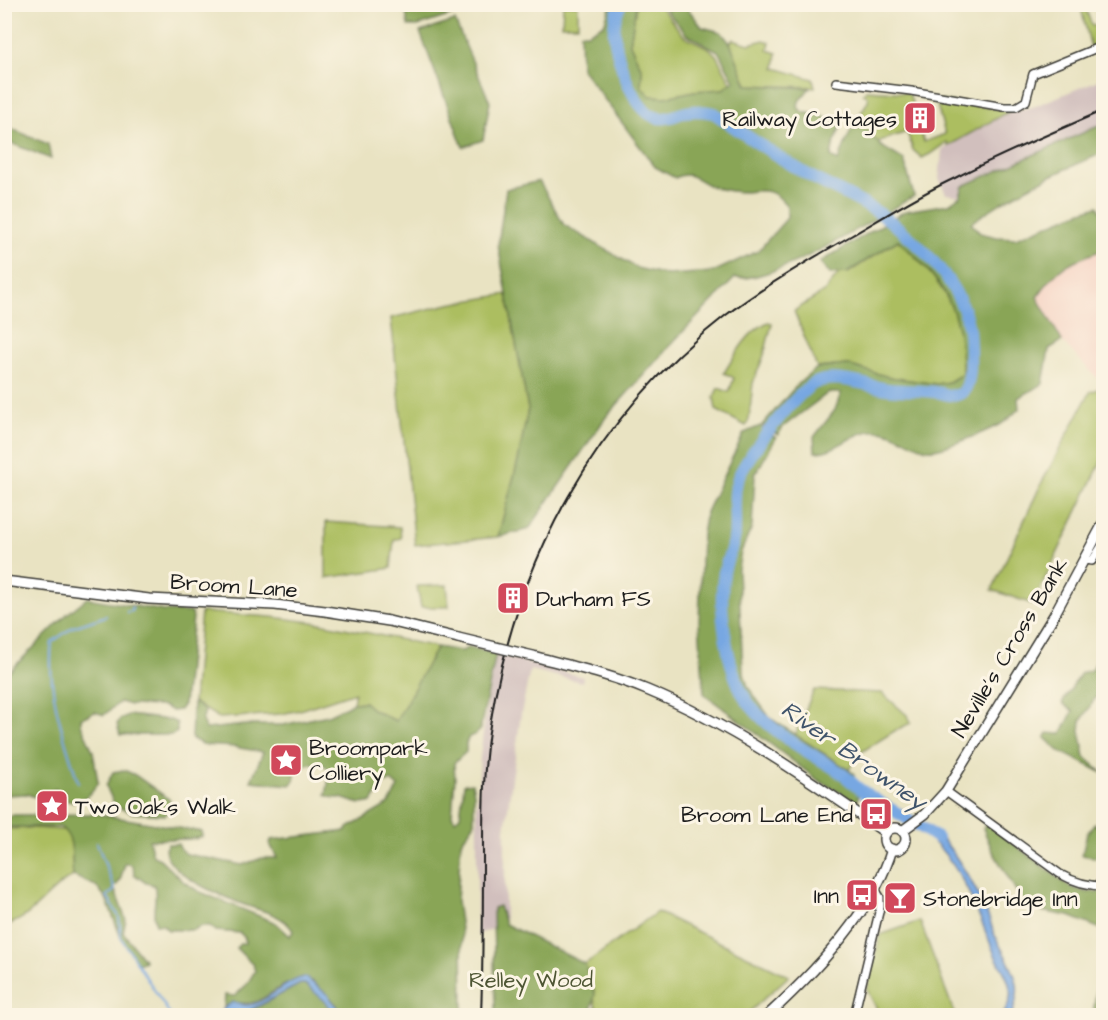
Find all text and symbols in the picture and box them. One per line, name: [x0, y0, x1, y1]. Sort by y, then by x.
building icon: Railway Cottages: [902, 100, 938, 136]
place label: Railway Cottages: [722, 104, 897, 136]
street label: Neville's Cross Bank: [944, 552, 1077, 744]
street label: Broom Lane: [169, 567, 299, 606]
building icon: Durham FS: [495, 580, 531, 616]
place label: Durham FS: [536, 584, 651, 615]
water label: River Browney: [774, 693, 935, 820]
place label: Broompark Colliery: [309, 733, 428, 790]
place icon: Broompark Colliery: [268, 742, 304, 778]
place icon: Two Oaks Walk: [34, 788, 70, 824]
place label: Two Oaks Walk: [75, 792, 236, 823]
bus stop icon: Broom Lane End: [858, 796, 894, 832]
place label: Broom Lane End: [681, 800, 853, 831]
bus stop icon: Inn: [844, 877, 880, 913]
bar icon: Stonebridge Inn: [882, 880, 918, 916]
place label: Inn: [814, 881, 839, 912]
place label: Stonebridge Inn: [923, 884, 1078, 916]
park label: Relley Wood: [469, 965, 593, 997]

